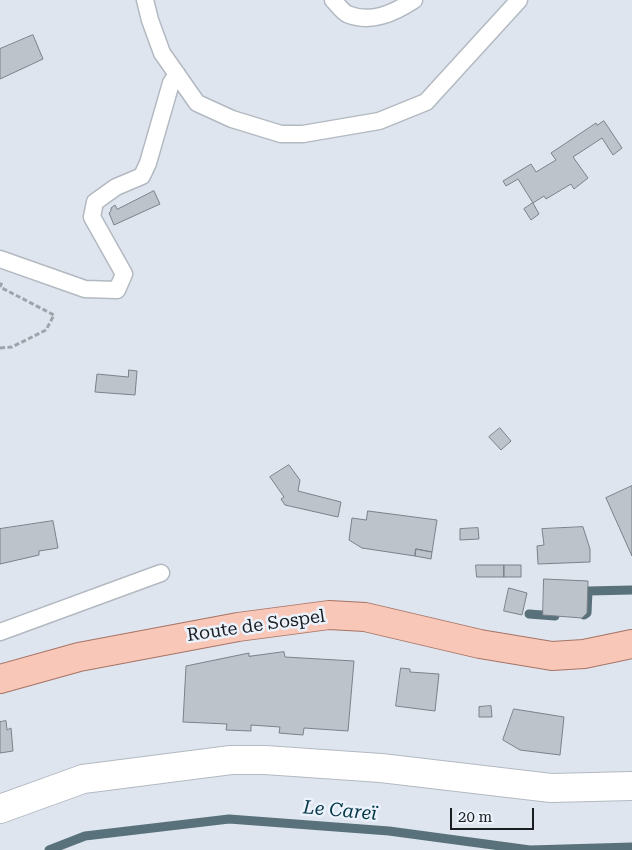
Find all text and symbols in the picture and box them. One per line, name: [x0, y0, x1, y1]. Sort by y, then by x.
street label: Route de Sospel: [185, 606, 327, 646]
water label: Le Careï: [302, 796, 378, 826]
scale bar: [452, 798, 536, 830]
text: 20 m: [458, 808, 492, 826]

